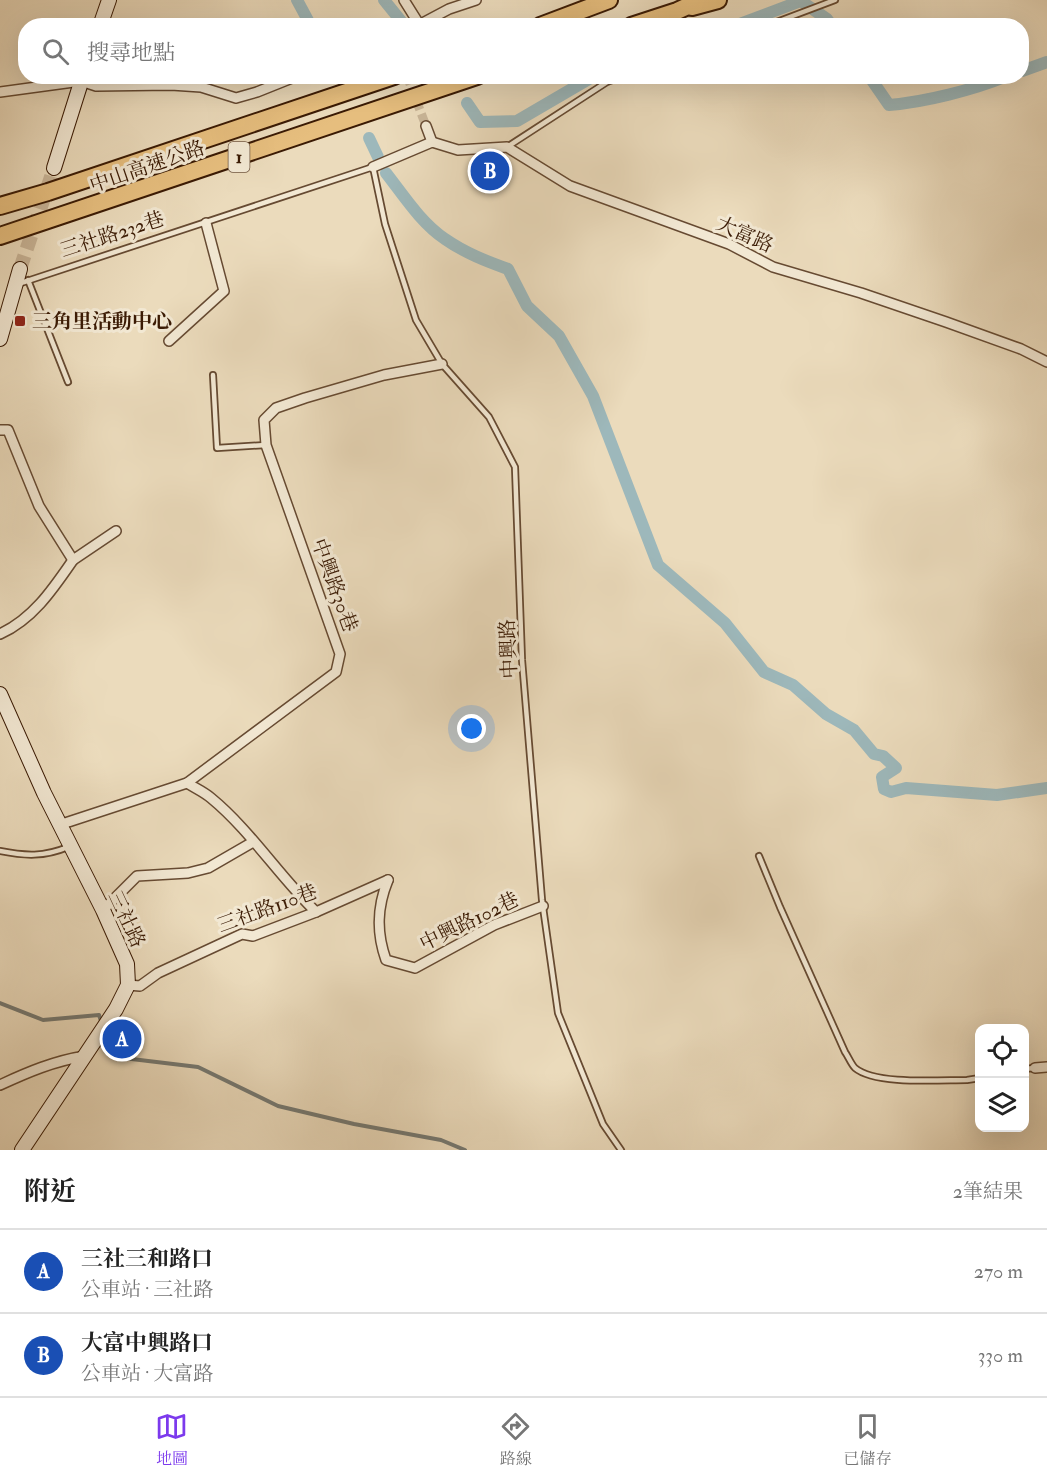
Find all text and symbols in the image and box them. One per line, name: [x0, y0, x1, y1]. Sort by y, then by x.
search box: [18, 18, 1029, 84]
icon: search: [39, 35, 72, 68]
text: 搜尋地點: [87, 39, 175, 67]
street label: 中山高速公路: [86, 135, 208, 198]
road number: 1: [228, 142, 250, 172]
pin: B: [470, 148, 510, 194]
street label: 三社路232巷: [57, 206, 167, 263]
street label: 大富路: [712, 211, 777, 258]
place label: 三角里活動中心: [32, 309, 172, 334]
marker: 三角里活動中心: [13, 314, 27, 328]
street label: 中興路30巷: [306, 535, 363, 635]
street label: 中興路: [494, 618, 523, 680]
your location: [457, 714, 486, 743]
street label: 三社路110巷: [214, 879, 321, 938]
street label: 三社路: [103, 887, 151, 952]
street label: 中興路102巷: [415, 887, 523, 956]
pin: A: [102, 1016, 142, 1062]
map controls: [975, 1024, 1029, 1132]
button: locate: [975, 1024, 1029, 1078]
button: layers: [975, 1078, 1029, 1132]
text: 附近: [24, 1176, 76, 1208]
text: 2筆結果: [953, 1179, 1023, 1204]
text: 三社三和路口: [81, 1245, 213, 1273]
text: A: [37, 1259, 50, 1284]
text: 270 m: [974, 1259, 1023, 1284]
text: 公車站 · 三社路: [81, 1277, 213, 1302]
text: 大富中興路口: [81, 1329, 213, 1357]
text: B: [37, 1343, 50, 1368]
text: 330 m: [978, 1343, 1023, 1368]
text: 公車站 · 大富路: [81, 1361, 213, 1386]
tab: 地圖: [155, 1410, 188, 1469]
tab: 路線: [499, 1410, 532, 1469]
tab: 已儲存: [843, 1410, 891, 1469]

